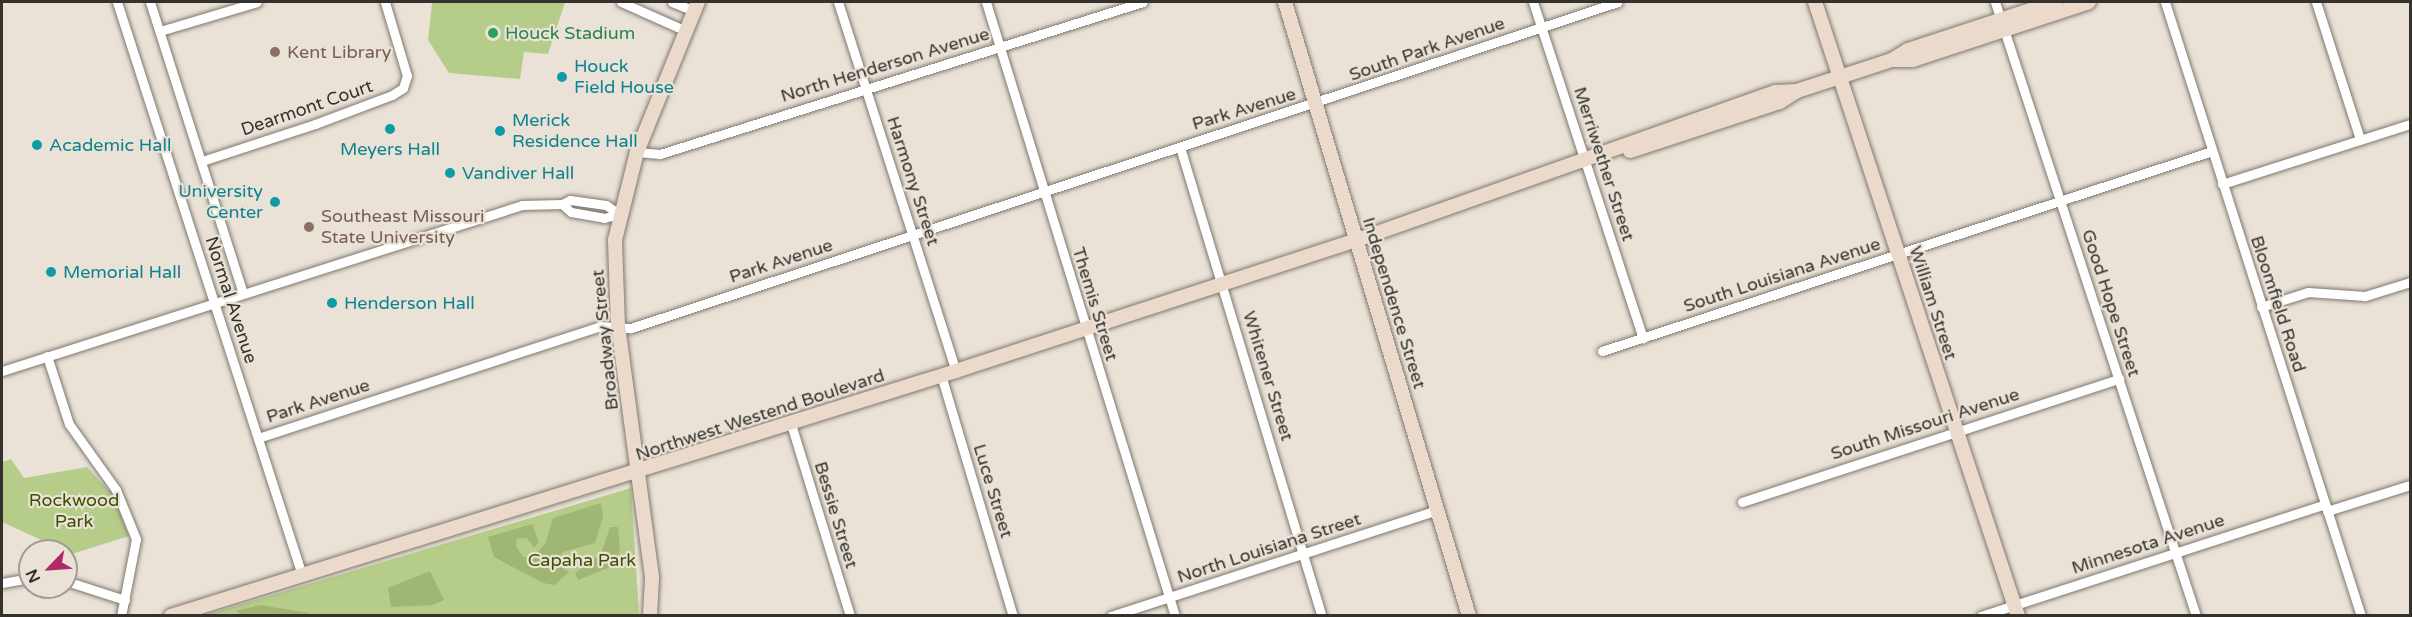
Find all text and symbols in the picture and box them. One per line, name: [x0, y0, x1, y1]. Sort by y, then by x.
street label: South Park Avenue: [1346, 12, 1508, 86]
place label: Houck Stadium: [505, 22, 635, 44]
street label: North Henderson Avenue: [778, 23, 992, 107]
marker: Houck Stadium: [486, 26, 500, 40]
place label: Kent Library: [287, 41, 391, 63]
marker: Kent Library: [268, 45, 282, 59]
place label: Houck Field House: [574, 56, 674, 98]
marker: Houck Field House: [555, 70, 569, 84]
street label: Dearmont Court: [238, 75, 376, 141]
street label: Park Avenue: [1189, 83, 1299, 135]
street label: Merriwether Street: [1569, 84, 1639, 244]
place label: Merick Residence Hall: [512, 110, 638, 152]
street label: Harmony Street: [882, 114, 944, 248]
marker: Meyers Hall: [383, 122, 397, 136]
marker: Merick Residence Hall: [493, 124, 507, 138]
place label: Academic Hall: [49, 134, 171, 156]
marker: Academic Hall: [30, 138, 44, 152]
place label: Meyers Hall: [340, 138, 440, 160]
place label: Vandiver Hall: [462, 162, 574, 184]
marker: Vandiver Hall: [443, 166, 457, 180]
place label: University Center: [178, 181, 263, 224]
marker: University Center: [268, 195, 282, 209]
place label: Southeast Missouri State University: [321, 206, 485, 248]
street label: Independence Street: [1358, 215, 1430, 391]
marker: Southeast Missouri State University: [302, 220, 316, 234]
street label: Good Hope Street: [2077, 227, 2145, 379]
street label: South Louisiana Avenue: [1681, 233, 1883, 317]
street label: Bloomfield Road: [2246, 233, 2310, 375]
street label: Normal Avenue: [200, 234, 262, 366]
street label: Park Avenue: [727, 234, 835, 288]
street label: William Street: [1904, 243, 1962, 363]
street label: Themis Street: [1067, 245, 1123, 363]
place label: Memorial Hall: [63, 261, 181, 283]
marker: Memorial Hall: [44, 265, 58, 279]
street label: Broadway Street: [587, 269, 623, 411]
place label: Henderson Hall: [344, 292, 475, 314]
marker: Henderson Hall: [325, 296, 339, 310]
street label: Whitener Street: [1238, 308, 1298, 444]
street label: Northwest Westend Boulevard: [633, 364, 887, 466]
street label: Park Avenue: [264, 374, 372, 428]
street label: South Missouri Avenue: [1828, 383, 2022, 465]
street label: Luce Street: [968, 441, 1018, 541]
street label: Bessie Street: [809, 459, 863, 571]
park label: Rockwood Park: [29, 490, 119, 532]
street label: North Louisiana Street: [1174, 508, 1364, 588]
street label: Minnesota Avenue: [2069, 509, 2227, 579]
north arrow: [18, 539, 78, 599]
park label: Capaha Park: [528, 549, 636, 571]
text: N: [22, 566, 45, 586]

